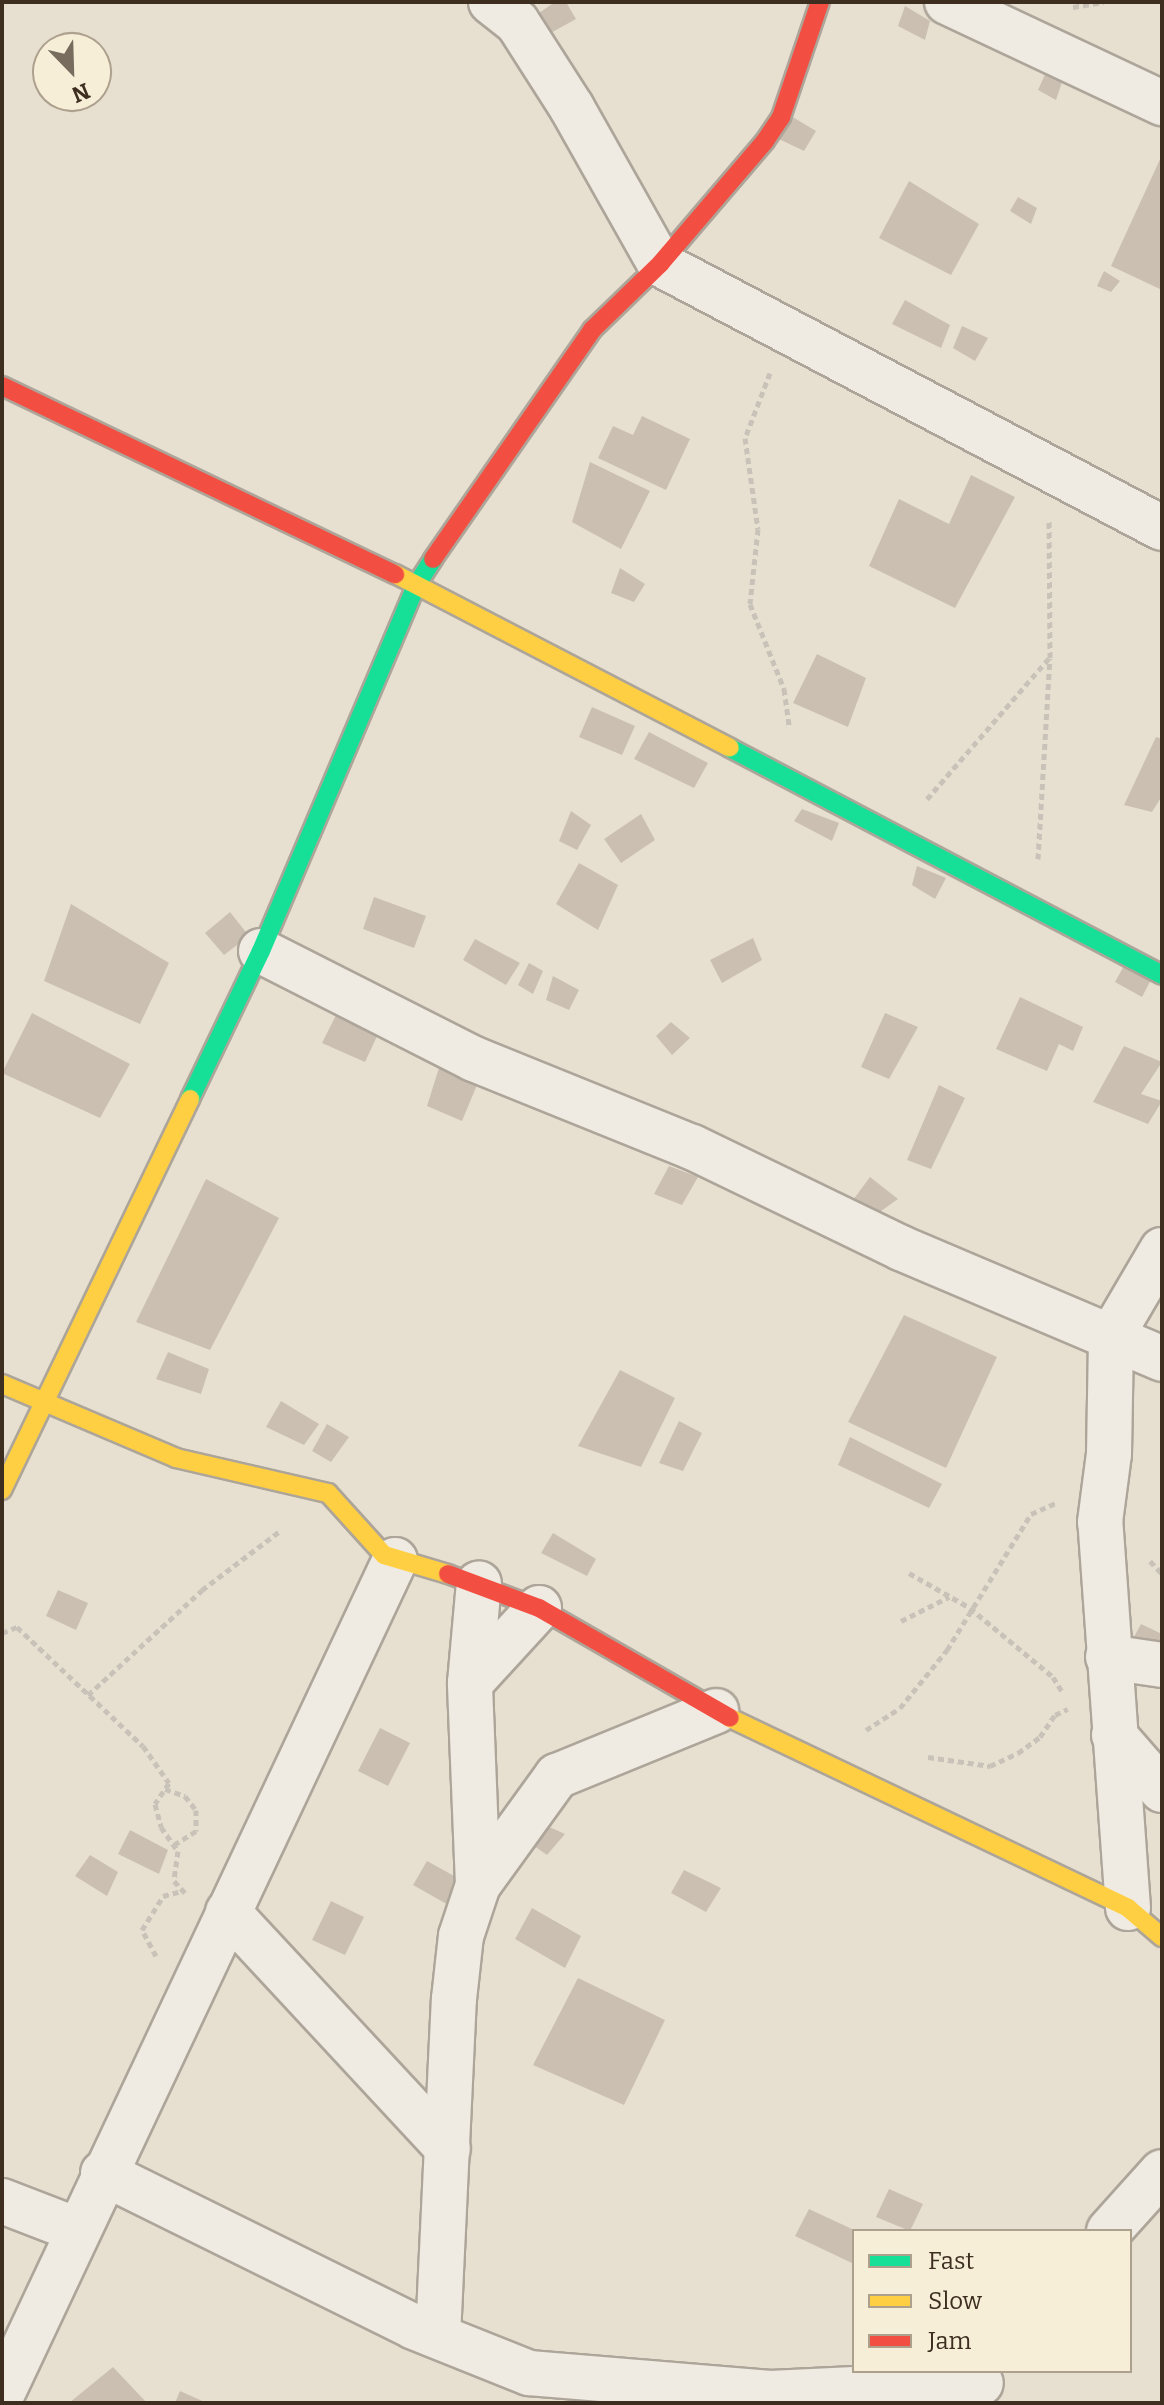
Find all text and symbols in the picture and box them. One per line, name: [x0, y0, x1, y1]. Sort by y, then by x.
north arrow: [32, 32, 112, 112]
text: N: [68, 77, 94, 108]
legend: [852, 2229, 1132, 2373]
text: Fast: [928, 2247, 974, 2275]
text: Slow: [928, 2287, 982, 2315]
text: Jam: [928, 2327, 971, 2355]

